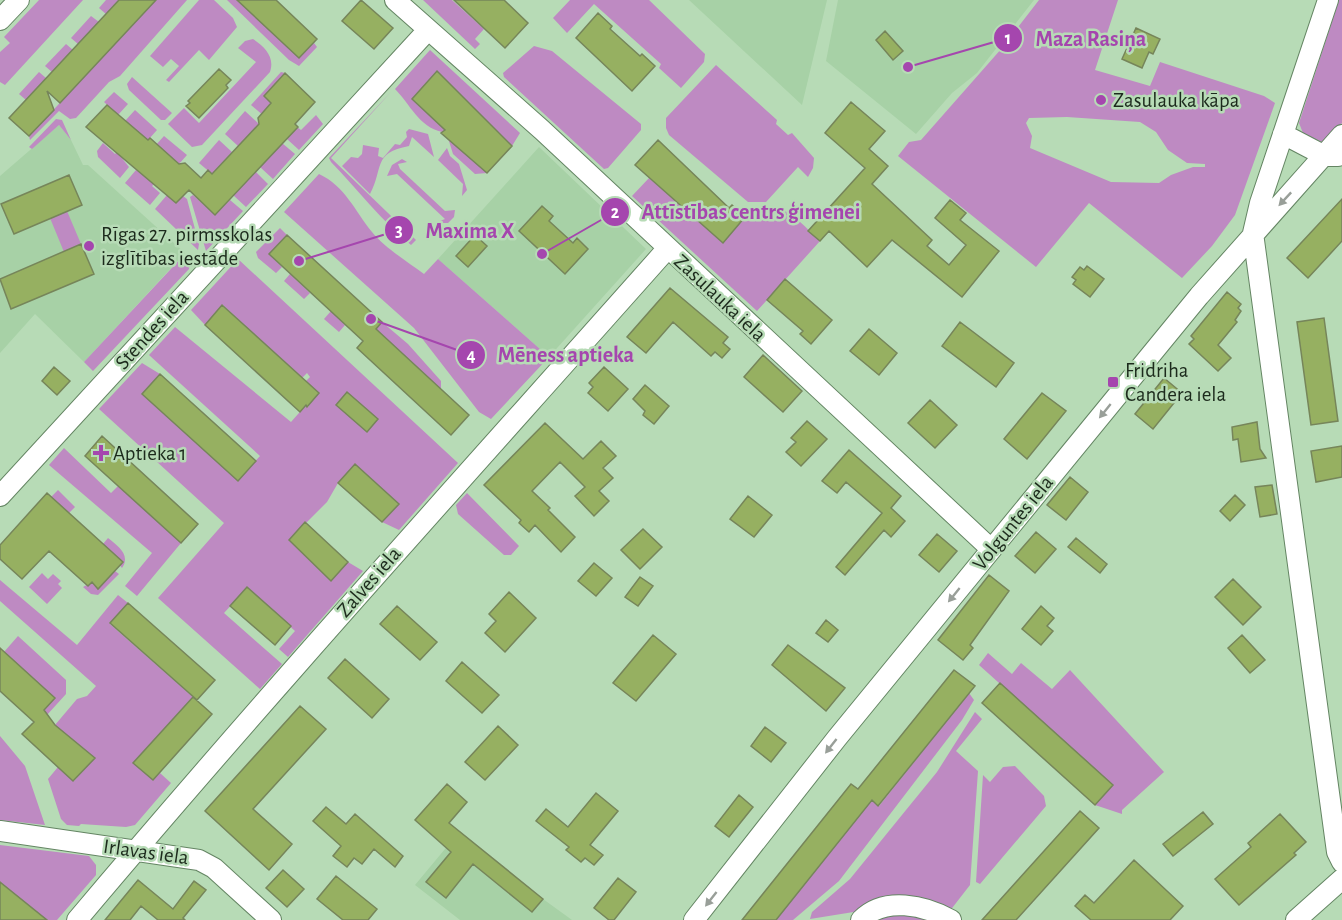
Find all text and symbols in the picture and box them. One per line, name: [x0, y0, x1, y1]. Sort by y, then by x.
callout: Maza Rasiņa: [993, 18, 1158, 58]
text: Maza Rasiņa: [1036, 28, 1147, 53]
text: 1: [1005, 30, 1011, 48]
place label: Zasulauka kāpa: [1113, 90, 1240, 111]
marker: Zasulauka kāpa: [1094, 93, 1108, 107]
one-way arrow: [1278, 191, 1292, 206]
callout: Attīstības centrs ģimenei: [600, 192, 873, 232]
text: Attīstības centrs ģimenei: [642, 201, 860, 223]
text: 2: [611, 204, 620, 222]
callout: Maxima X: [384, 210, 527, 250]
text: Maxima X: [425, 220, 515, 242]
text: 3: [395, 222, 403, 240]
place label: Rīgas 27. pirmsskolas izglītības iestāde: [101, 224, 272, 269]
marker: Rīgas 27. pirmsskolas izglītības iestāde: [82, 239, 96, 253]
street label: Zasulauka iela: [670, 250, 770, 346]
street label: Stendes iela: [111, 286, 193, 374]
callout: Mēness aptieka: [456, 335, 646, 375]
text: Mēness aptieka: [498, 344, 635, 366]
text: 4: [466, 347, 476, 365]
place label: Fridriha Candera iela: [1125, 360, 1226, 405]
marker: Fridriha Candera iela: [1106, 375, 1120, 389]
one-way arrow: [1099, 404, 1111, 419]
place label: Aptieka 1: [113, 443, 186, 464]
marker: Aptieka 1: [94, 446, 108, 460]
street label: Volguntes iela: [969, 471, 1058, 574]
street label: Zalves iela: [333, 543, 405, 621]
one-way arrow: [948, 587, 961, 603]
one-way arrow: [825, 738, 838, 754]
street label: Irlavas iela: [102, 836, 190, 868]
one-way arrow: [704, 891, 717, 907]

